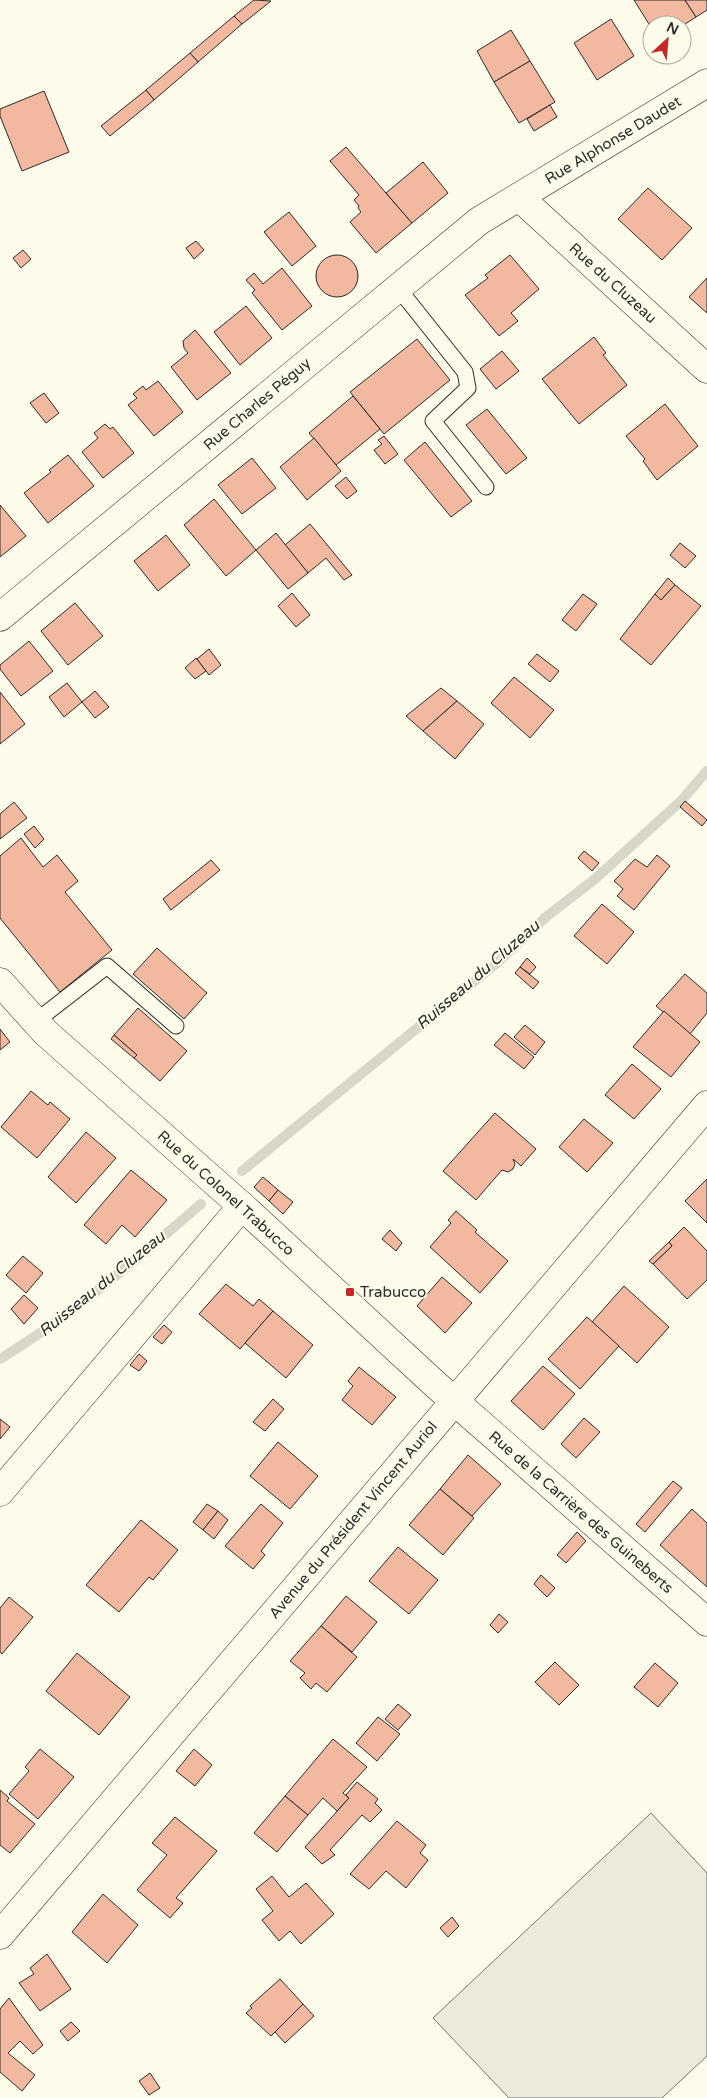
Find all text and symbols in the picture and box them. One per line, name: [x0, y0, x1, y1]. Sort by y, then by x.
north arrow: [642, 15, 692, 65]
text: N: [664, 19, 681, 39]
street label: Rue Alphonse Daudet: [542, 92, 685, 188]
street label: Rue du Cluzeau: [566, 239, 660, 327]
street label: Rue Charles Péguy: [200, 354, 314, 454]
water label: Ruisseau du Cluzeau: [412, 915, 545, 1034]
street label: Rue du Colonel Trabucco: [154, 1127, 298, 1259]
water label: Ruisseau du Cluzeau: [35, 1226, 170, 1341]
place label: Trabucco: [360, 1283, 426, 1301]
marker: Trabucco: [344, 1286, 356, 1298]
street label: Avenue du Président Vincent Auriol: [265, 1418, 441, 1622]
street label: Rue de la Carrière des Guineberts: [485, 1427, 677, 1597]

